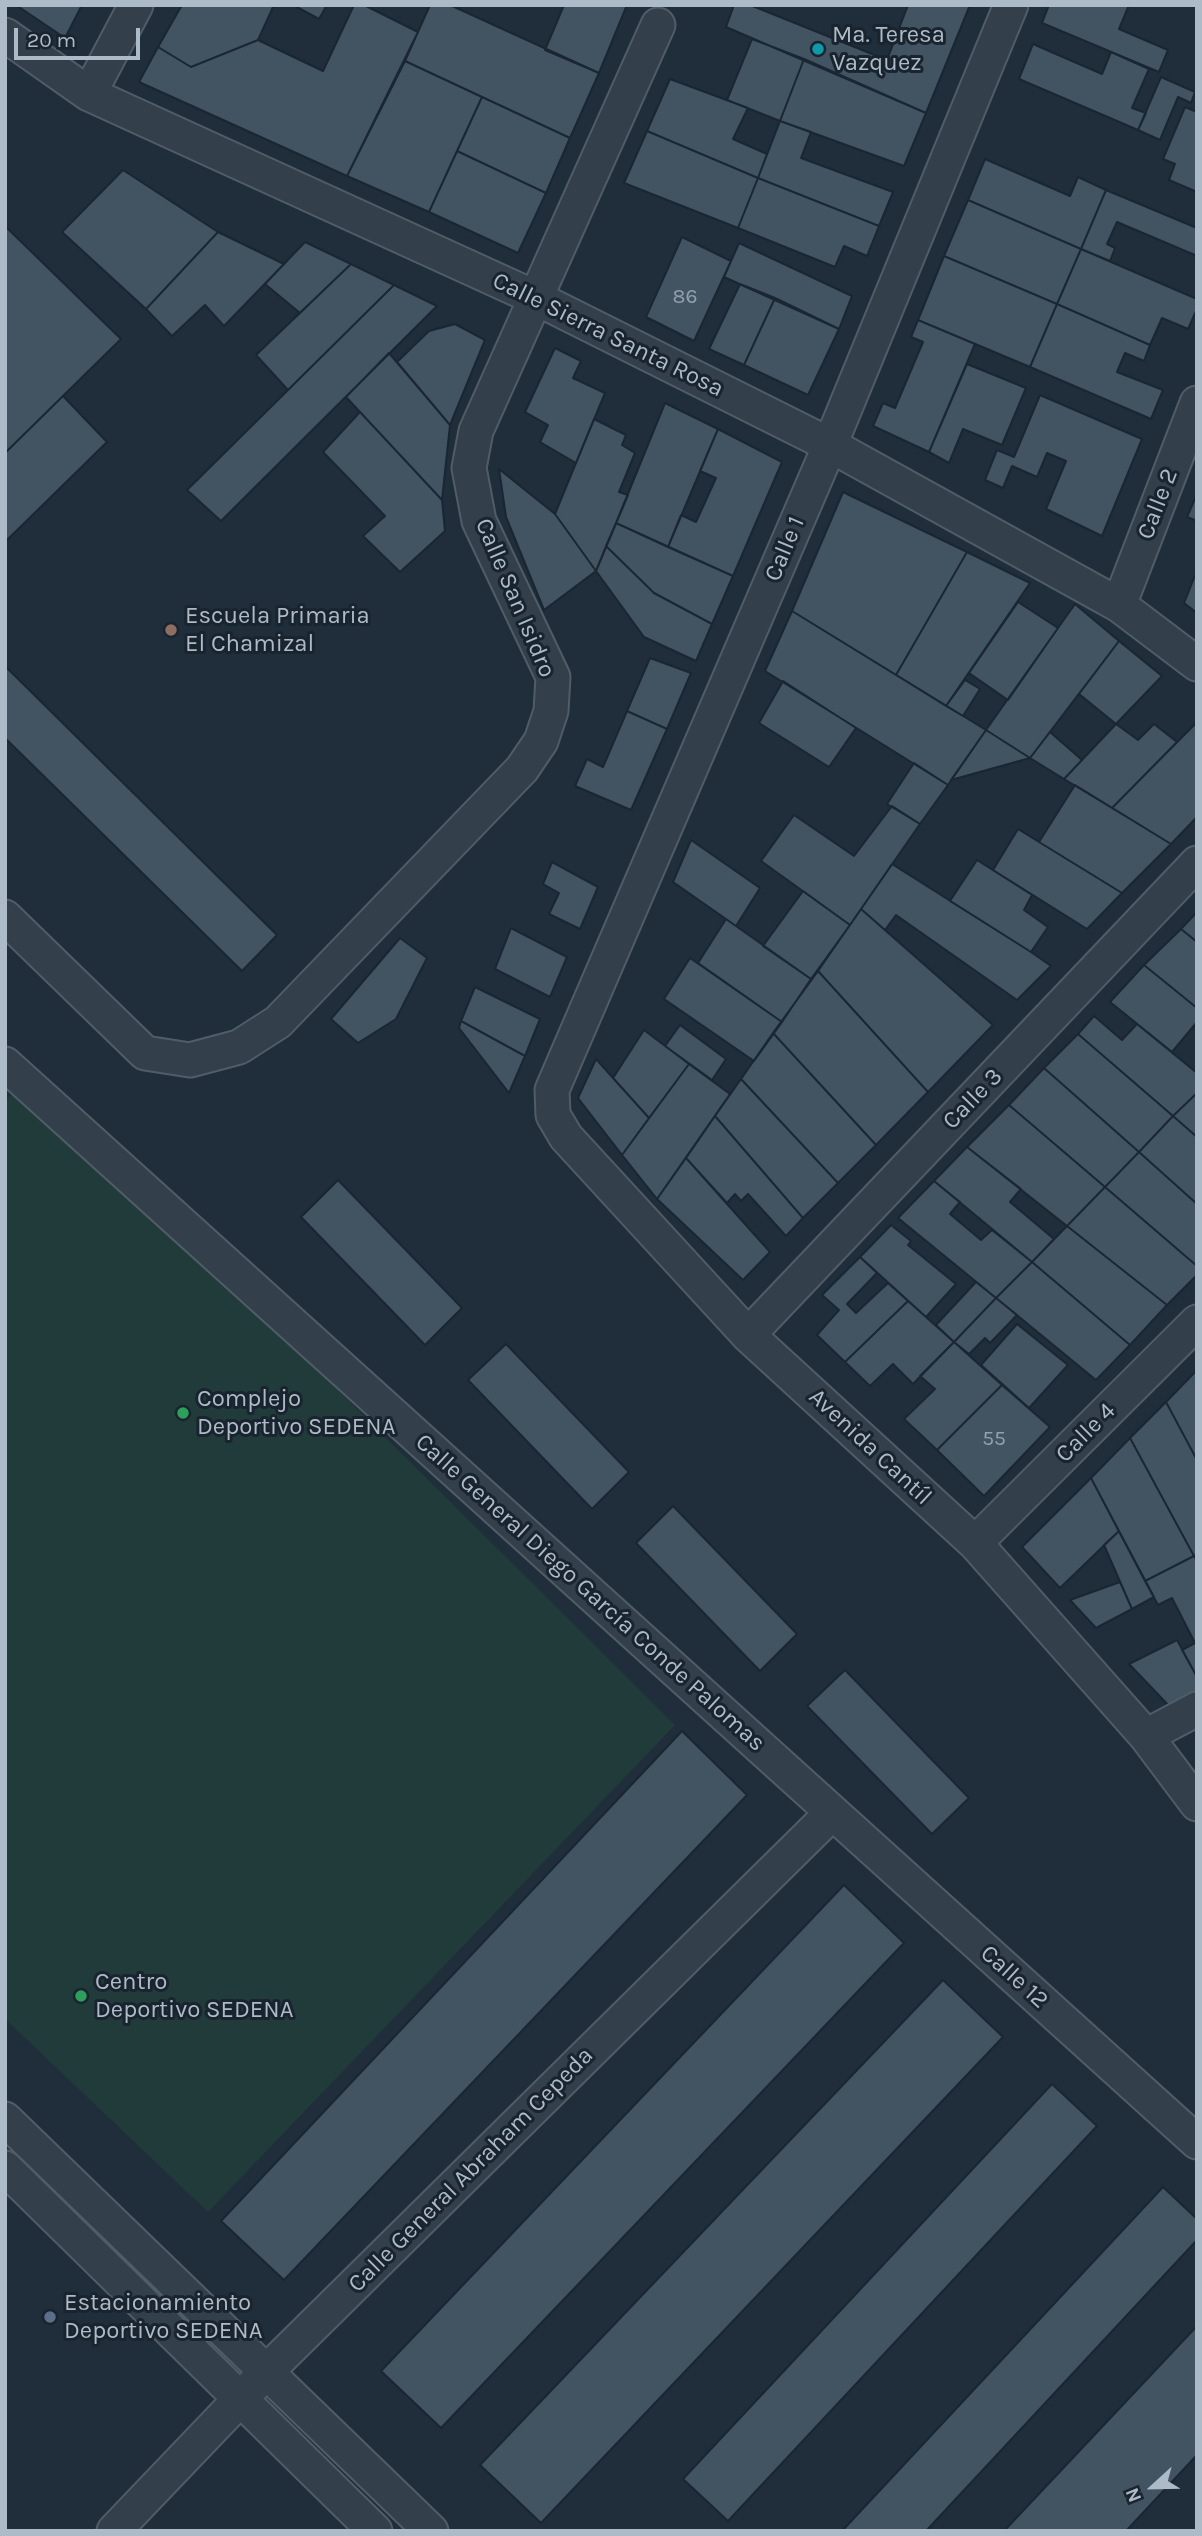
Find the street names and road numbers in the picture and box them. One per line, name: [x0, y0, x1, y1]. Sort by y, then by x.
street label: Calle Sierra Santa Rosa: [488, 267, 728, 403]
street label: Calle 2: [1131, 465, 1185, 543]
street label: Calle 1: [759, 512, 811, 586]
street label: Calle San Isidro: [469, 514, 561, 682]
street label: Calle 3: [937, 1063, 1009, 1135]
street label: Avenida Cantíl: [803, 1383, 937, 1511]
street label: Calle 4: [1050, 1397, 1122, 1469]
street label: Calle General Diego García Conde Palomas: [409, 1428, 771, 1758]
street label: Calle 12: [974, 1939, 1054, 2015]
street label: Calle General Abraham Cepeda: [342, 2041, 600, 2299]

